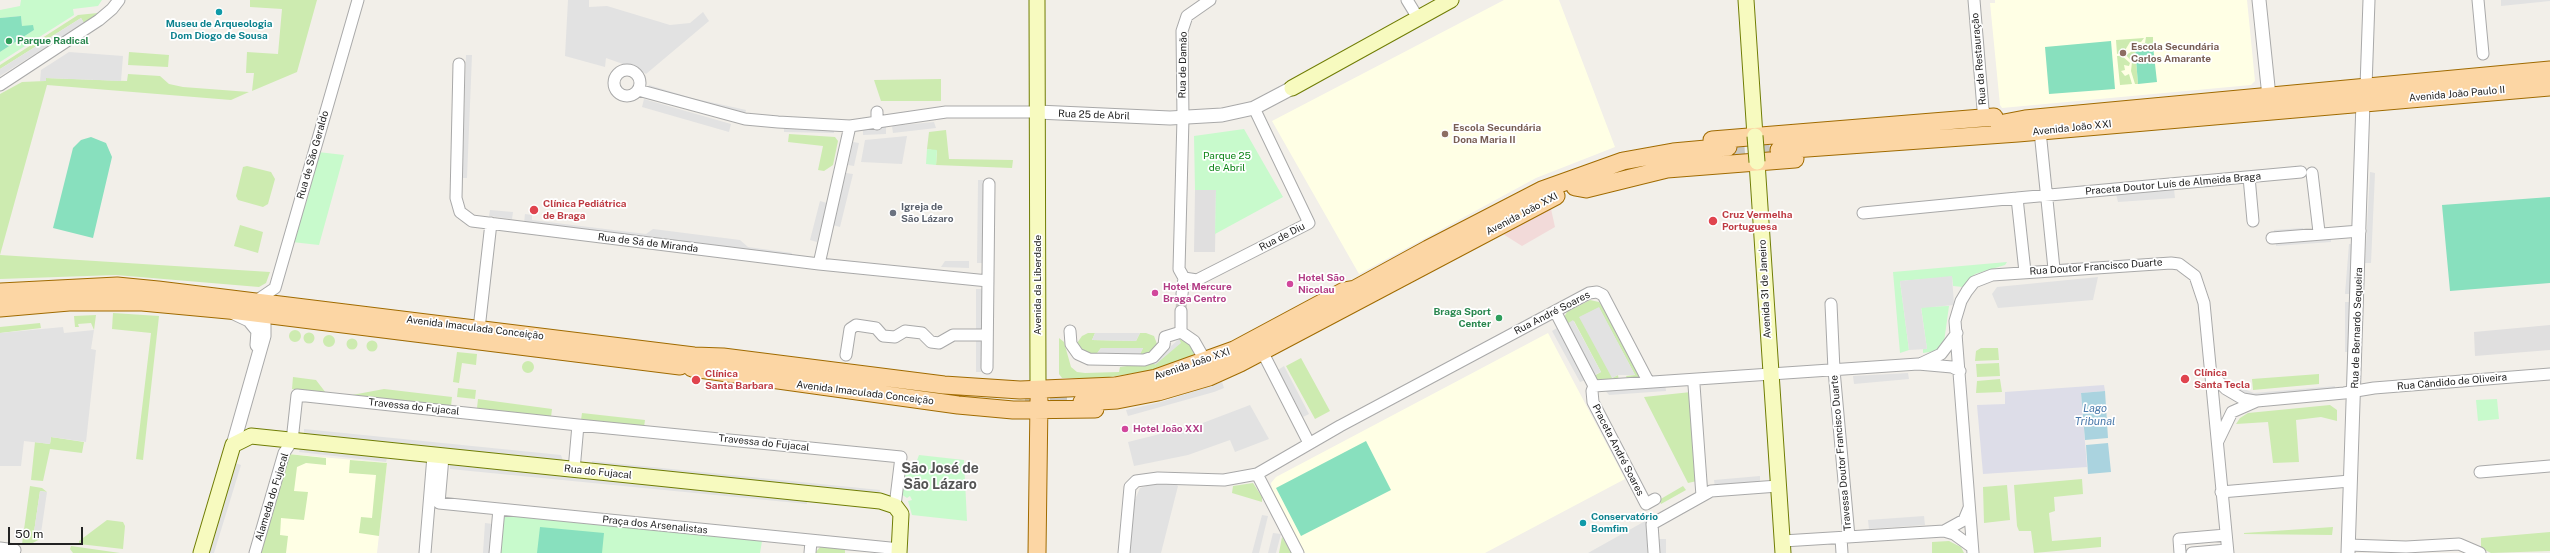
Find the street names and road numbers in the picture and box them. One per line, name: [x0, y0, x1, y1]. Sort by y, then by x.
street label: Rua da Restauração: [1969, 12, 1989, 106]
street label: Rua de Damão: [1176, 32, 1190, 98]
street label: Avenida João Paulo II: [2408, 84, 2506, 104]
street label: Rua 25 de Abril: [1058, 108, 1130, 122]
street label: Rua de São Geraldo: [295, 109, 331, 201]
street label: Avenida João XXI: [2032, 118, 2112, 138]
street label: Praceta Doutor Luís de Almeida Braga: [2085, 170, 2261, 198]
street label: Avenida João XXI: [1484, 190, 1560, 238]
street label: Rua de Diu: [1257, 220, 1307, 254]
street label: Rua de Sá de Miranda: [597, 231, 699, 255]
street label: Avenida da Liberdade: [1032, 235, 1044, 335]
street label: Avenida 31 de Janeiro: [1756, 239, 1774, 339]
street label: Rua Doutor Francisco Duarte: [2029, 256, 2163, 278]
street label: Rua de Bernardo Sequeira: [2349, 267, 2365, 389]
street label: Rua André Soares: [1512, 289, 1592, 337]
street label: Avenida Imaculada Conceição: [406, 314, 544, 342]
street label: Avenida João XXI: [1152, 345, 1232, 383]
street label: Rua Cândido de Oliveira: [2397, 371, 2507, 393]
street label: Travessa Doutor Francisco Duarte: [1828, 375, 1854, 531]
street label: Avenida Imaculada Conceição: [796, 379, 934, 407]
street label: Travessa do Fujacal: [368, 396, 460, 418]
street label: Praceta André Soares: [1590, 402, 1646, 498]
street label: Travessa do Fujacal: [718, 432, 810, 454]
street label: Alameda do Fujacal: [253, 451, 291, 543]
street label: Rua do Fujacal: [563, 462, 633, 482]
street label: Praça dos Arsenalistas: [602, 514, 708, 536]

